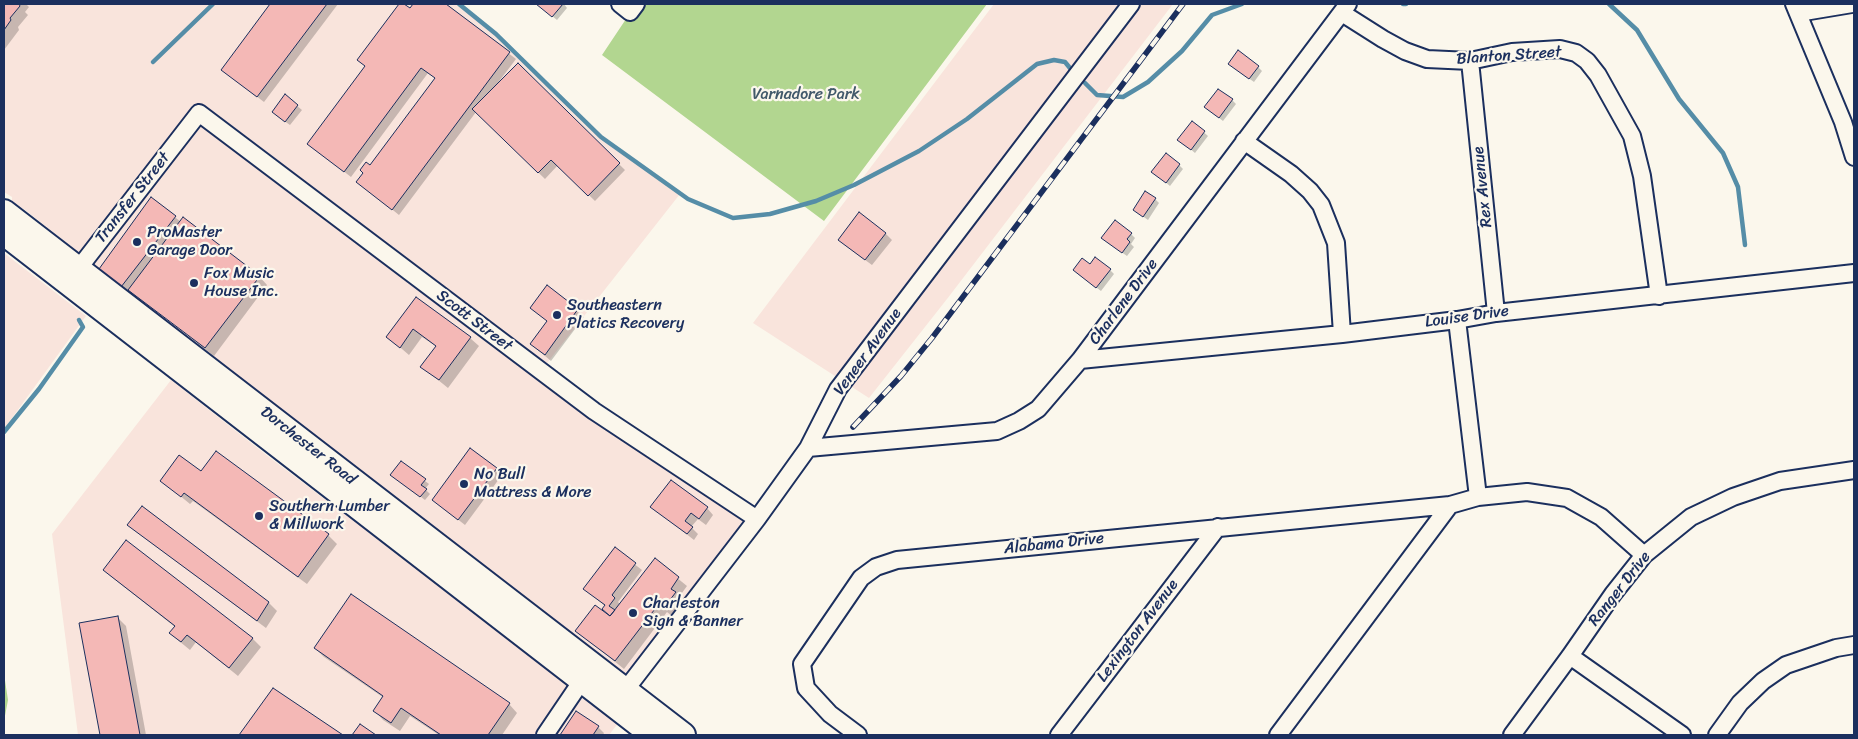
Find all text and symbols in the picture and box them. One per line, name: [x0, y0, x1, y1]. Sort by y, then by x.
street label: Blanton Street: [1456, 43, 1562, 69]
park label: Varnadore Park: [752, 85, 860, 105]
street label: Rex Avenue: [1469, 146, 1497, 228]
street label: Transfer Street: [92, 149, 174, 247]
place label: ProMaster Garage Door: [147, 223, 232, 261]
marker: ProMaster Garage Door: [131, 236, 143, 248]
street label: Charlene Drive: [1086, 255, 1162, 349]
place label: Fox Music House Inc.: [204, 264, 279, 302]
marker: Fox Music House Inc.: [188, 277, 200, 289]
street label: Scott Street: [432, 286, 516, 356]
place label: Southeastern Platics Recovery: [567, 296, 684, 334]
street label: Louise Drive: [1424, 302, 1510, 332]
street label: Veneer Avenue: [830, 305, 906, 399]
marker: Southeastern Platics Recovery: [551, 309, 563, 321]
street label: Dorchester Road: [256, 403, 360, 489]
place label: No Bull Mattress & More: [474, 465, 591, 503]
marker: No Bull Mattress & More: [458, 478, 470, 490]
place label: Southern Lumber & Millwork: [269, 497, 390, 535]
marker: Southern Lumber & Millwork: [253, 510, 265, 522]
street label: Alabama Drive: [1003, 529, 1105, 559]
street label: Ranger Drive: [1585, 548, 1655, 630]
street label: Lexington Avenue: [1093, 576, 1183, 686]
place label: Charleston Sign & Banner: [643, 594, 743, 632]
marker: Charleston Sign & Banner: [627, 607, 639, 619]

